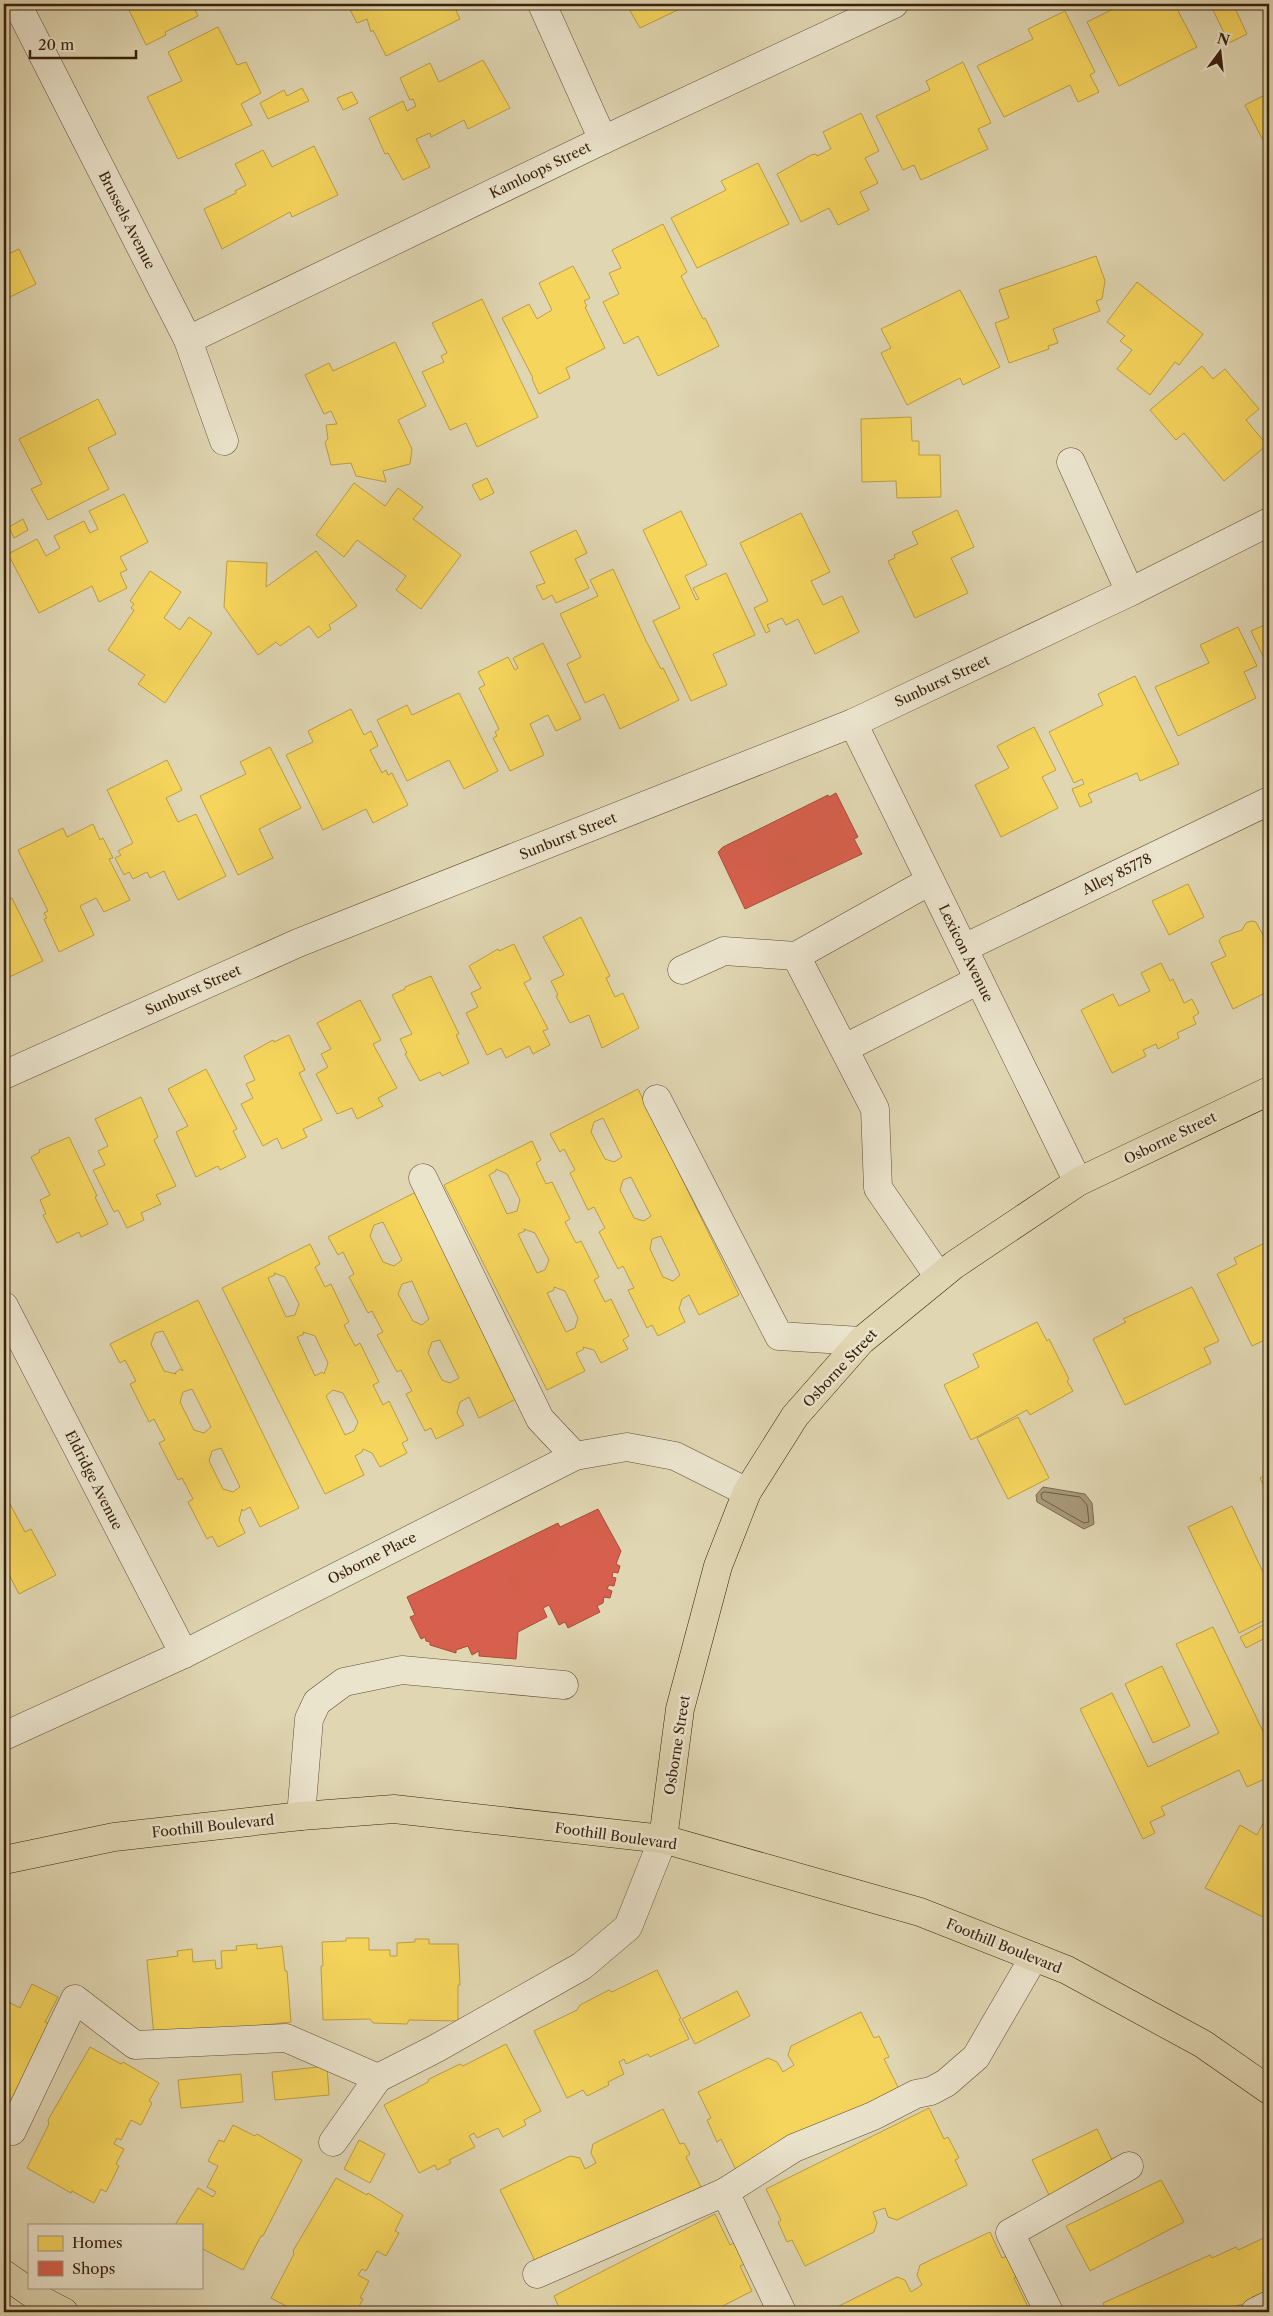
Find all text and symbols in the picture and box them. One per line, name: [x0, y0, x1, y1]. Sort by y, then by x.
scale bar: [30, 28, 136, 60]
north arrow: [1196, 28, 1246, 78]
text: N: [1215, 29, 1232, 50]
text: 20 m: [38, 35, 74, 54]
street label: Kamloops Street: [486, 138, 594, 202]
street label: Brussels Avenue: [95, 168, 159, 272]
street label: Sunburst Street: [891, 651, 993, 711]
street label: Sunburst Street: [517, 808, 619, 864]
street label: Alley 85778: [1078, 849, 1155, 899]
street label: Lexicon Avenue: [935, 901, 997, 1005]
street label: Sunburst Street: [142, 961, 244, 1019]
street label: Osborne Street: [1121, 1108, 1219, 1168]
street label: Osborne Street: [799, 1325, 881, 1411]
street label: Eldridge Avenue: [61, 1427, 127, 1533]
street label: Osborne Place: [325, 1528, 419, 1588]
street label: Osborne Street: [660, 1694, 694, 1796]
street label: Foothill Boulevard: [151, 1811, 276, 1841]
street label: Foothill Boulevard: [554, 1819, 679, 1854]
street label: Foothill Boulevard: [943, 1915, 1065, 1978]
legend: [28, 2224, 202, 2288]
text: Homes: [72, 2233, 123, 2252]
text: Shops: [72, 2259, 115, 2278]

